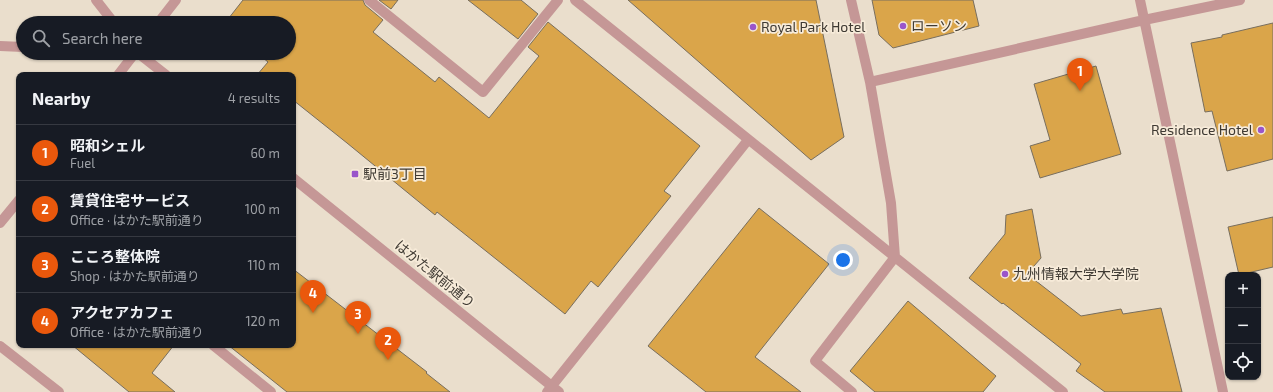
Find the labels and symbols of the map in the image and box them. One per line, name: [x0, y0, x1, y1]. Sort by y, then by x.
place label: ローソン: [911, 17, 967, 34]
place label: Royal Park Hotel: [761, 18, 866, 35]
marker: ローソン: [898, 21, 908, 31]
marker: Royal Park Hotel: [748, 22, 758, 32]
pin: 1: [1067, 58, 1093, 91]
place label: Residence Hotel: [1151, 121, 1254, 138]
marker: Residence Hotel: [1256, 125, 1266, 135]
place label: 駅前3丁目: [363, 165, 427, 182]
marker: 駅前3丁目: [350, 169, 360, 179]
street label: はかた駅前通り: [392, 236, 479, 311]
your location: [833, 250, 853, 270]
place label: 九州情報大学大学院: [1013, 265, 1139, 282]
marker: 九州情報大学大学院: [1000, 269, 1010, 279]
pin: 4: [300, 280, 326, 313]
pin: 3: [345, 301, 371, 334]
pin: 2: [375, 327, 401, 360]

